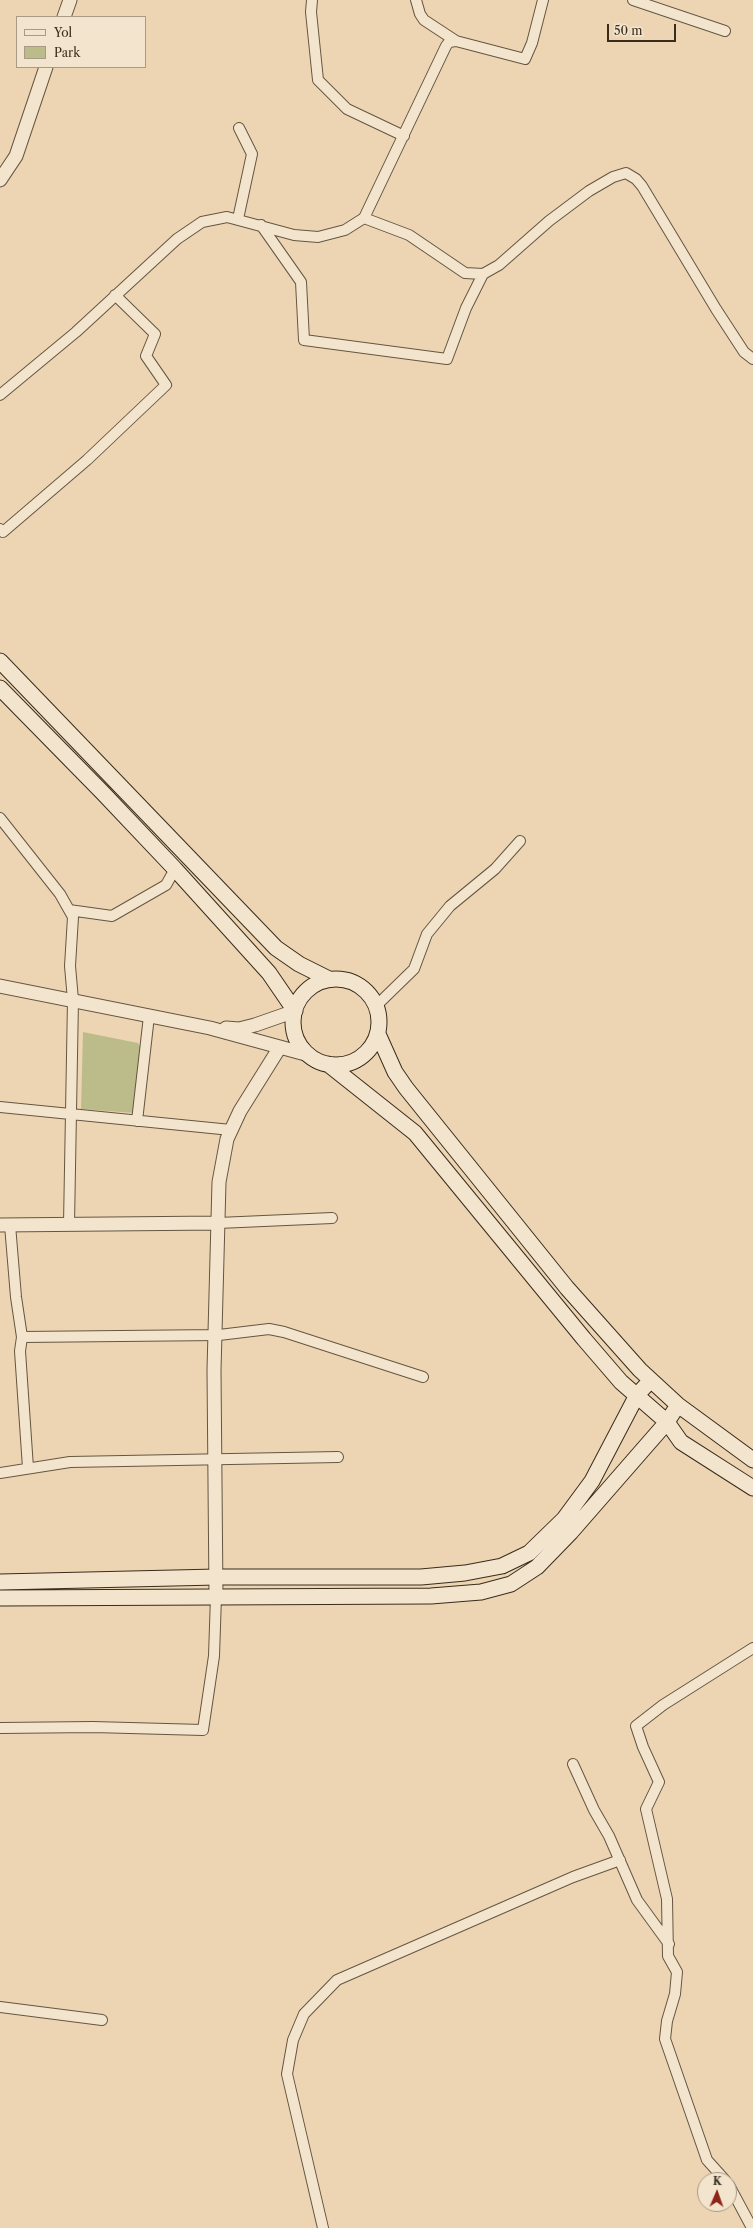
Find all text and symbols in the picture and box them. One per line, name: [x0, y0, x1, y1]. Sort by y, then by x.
legend: [16, 16, 146, 68]
scale bar: [609, 16, 678, 42]
text: 50 m: [614, 23, 643, 38]
text: Yol: [54, 25, 72, 40]
text: Park: [54, 45, 80, 60]
north arrow: [697, 2172, 737, 2212]
text: K: [713, 2174, 722, 2188]

